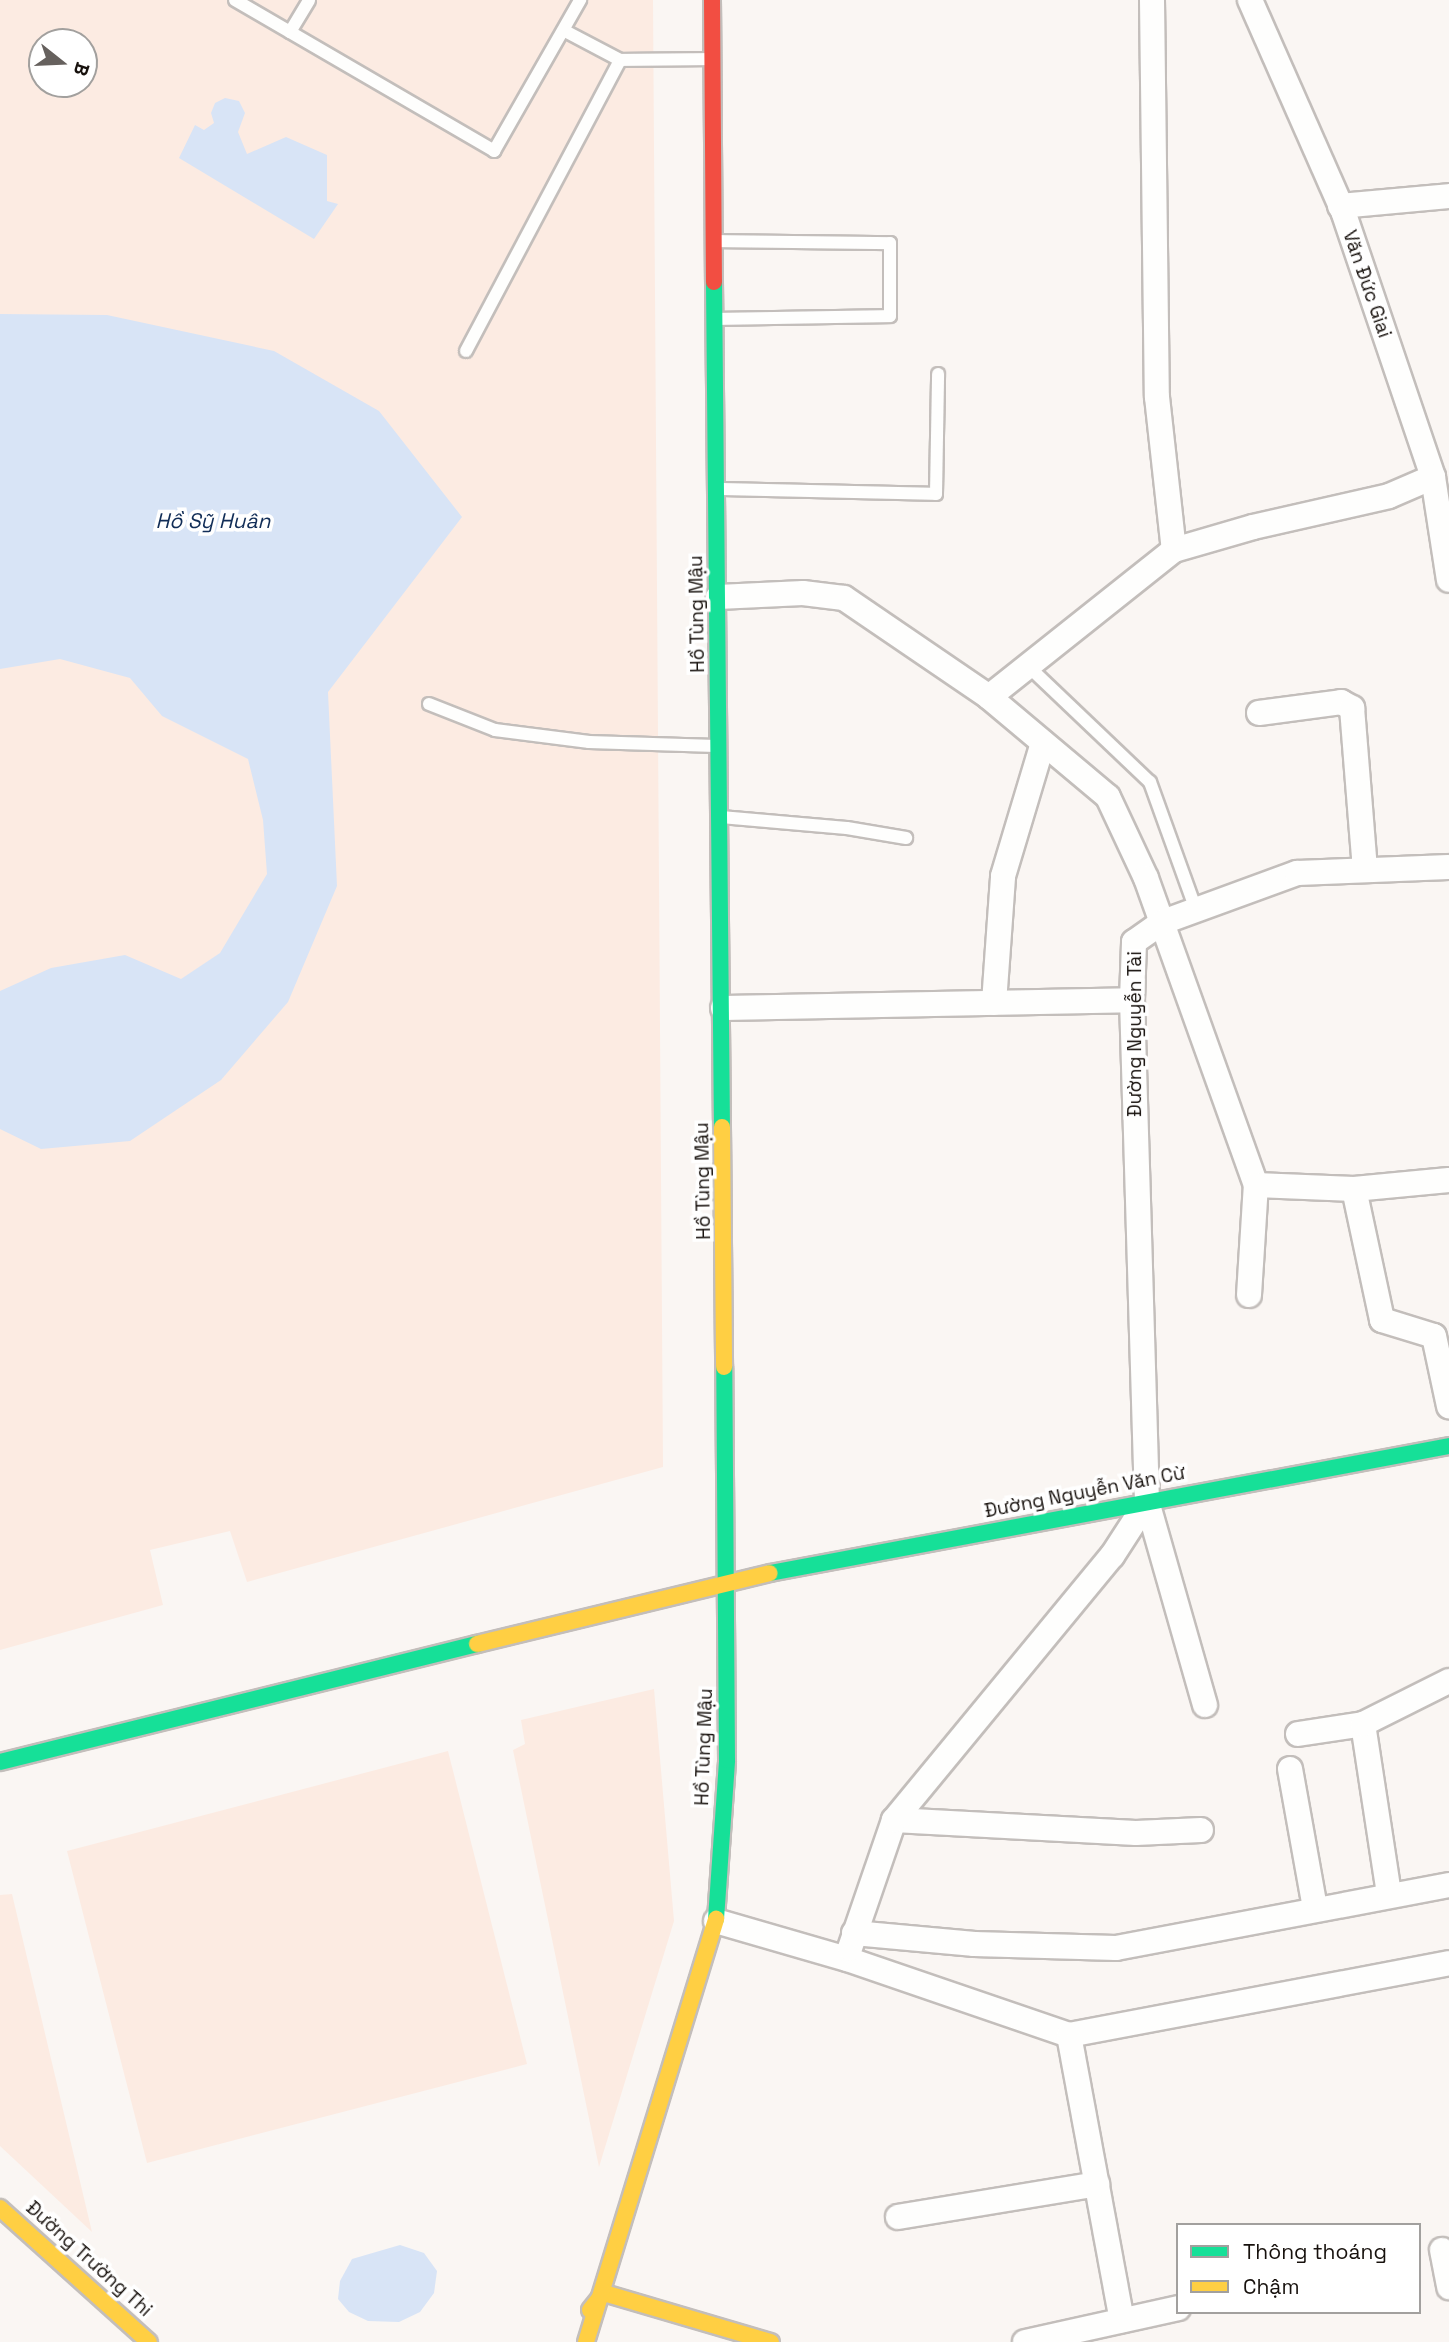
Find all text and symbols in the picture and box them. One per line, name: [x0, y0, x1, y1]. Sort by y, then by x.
north arrow: [28, 28, 98, 98]
text: B: [68, 59, 95, 79]
street label: Văn Đức Giai: [1338, 227, 1396, 341]
water label: Hồ Sỹ Huân: [156, 508, 270, 534]
street label: Hồ Tùng Mậu: [685, 555, 709, 673]
street label: Đường Nguyễn Tài: [1124, 951, 1146, 1117]
street label: Hồ Tùng Mậu: [691, 1122, 715, 1240]
street label: Đường Nguyễn Văn Cừ: [982, 1461, 1188, 1523]
street label: Hồ Tùng Mậu: [691, 1688, 717, 1806]
street label: Đường Trường Thi: [21, 2196, 157, 2322]
legend: [1176, 2223, 1421, 2314]
text: Thông thoáng: [1243, 2238, 1387, 2265]
text: Chậm: [1243, 2273, 1300, 2300]

